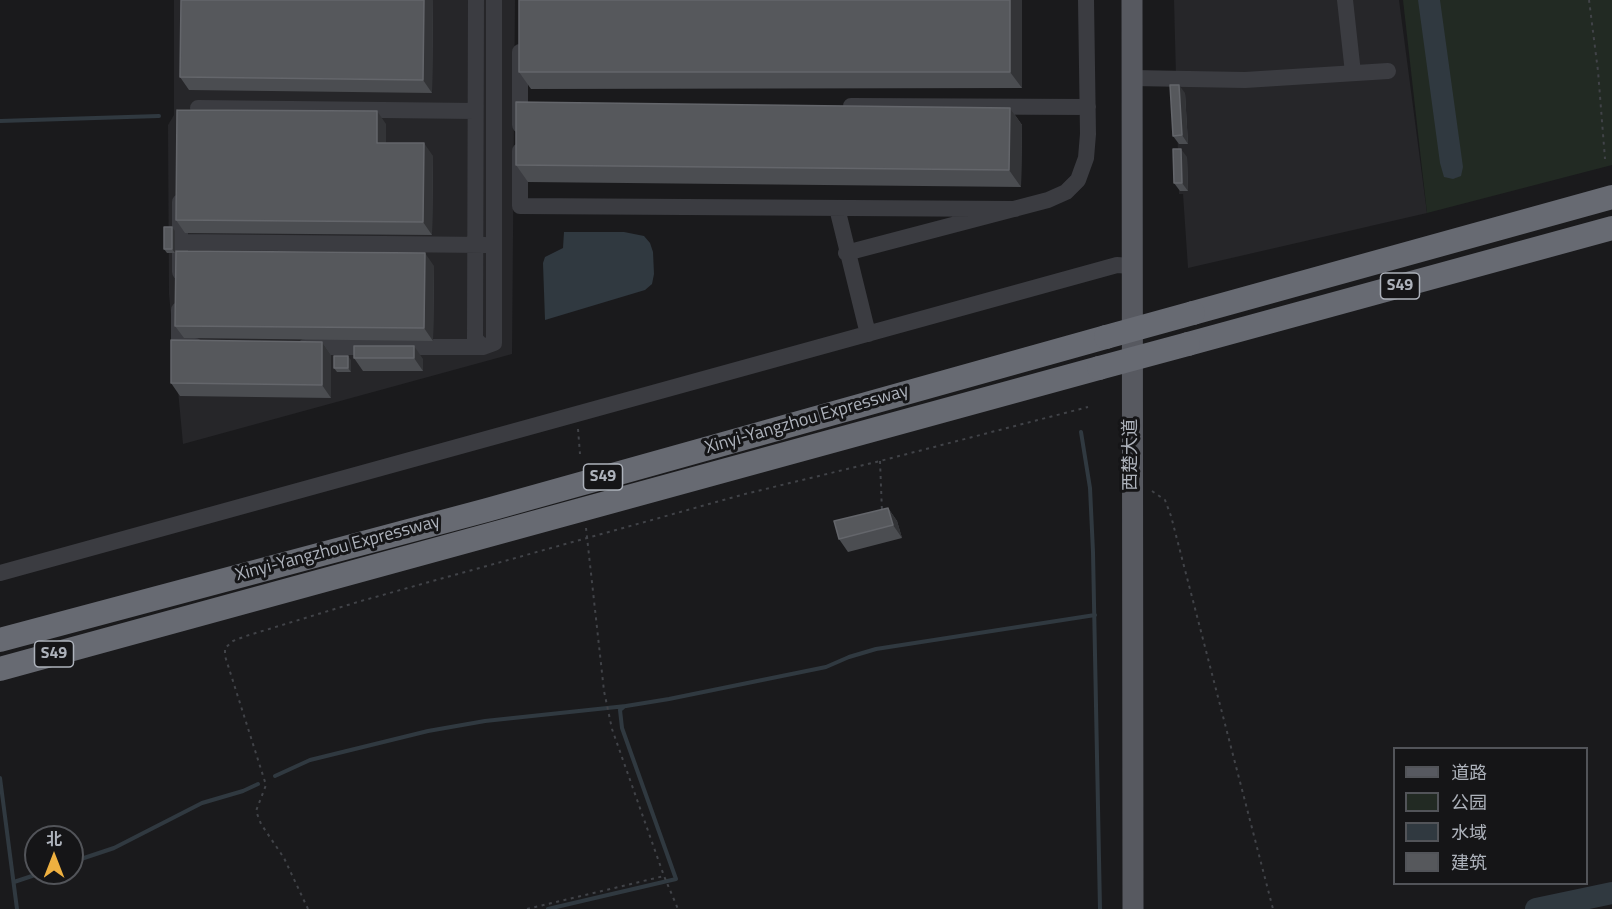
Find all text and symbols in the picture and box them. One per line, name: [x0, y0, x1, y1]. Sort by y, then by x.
road number: S49: [1380, 273, 1420, 299]
street label: Xinyi-Yangzhou Expressway: [703, 381, 911, 459]
street label: 西楚大道: [1121, 419, 1143, 491]
road number: S49: [584, 464, 622, 490]
street label: Xinyi-Yangzhou Expressway: [233, 511, 443, 587]
road number: S49: [34, 641, 74, 667]
legend: [1393, 747, 1588, 885]
text: 道路: [1451, 759, 1487, 786]
text: 公园: [1451, 789, 1487, 816]
text: 水域: [1451, 819, 1487, 846]
north arrow: [24, 825, 84, 885]
text: 北: [46, 827, 62, 851]
text: 建筑: [1451, 849, 1487, 876]

